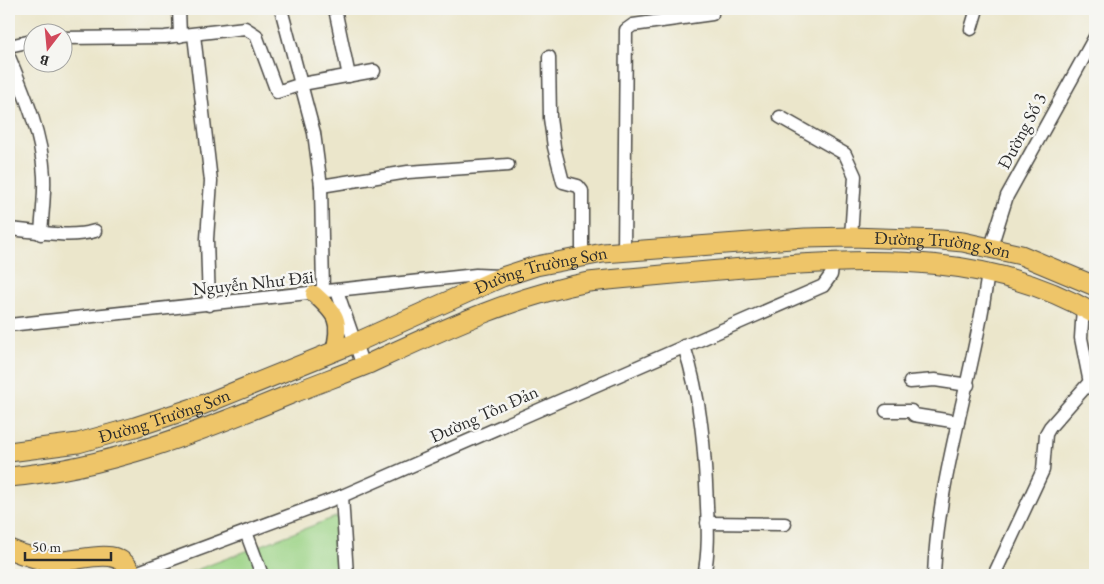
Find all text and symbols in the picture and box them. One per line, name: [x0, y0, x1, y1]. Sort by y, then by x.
north arrow: [22, 22, 72, 72]
text: B: [37, 51, 51, 70]
street label: Đường Số 3: [992, 89, 1051, 173]
street label: Đường Trường Sơn: [874, 226, 1013, 263]
street label: Đường Trường Sơn: [470, 240, 610, 299]
street label: Nguyễn Như Đãi: [191, 265, 315, 300]
street label: Đường Tôn Đản: [426, 379, 542, 448]
street label: Đường Trường Sơn: [96, 383, 234, 448]
scale bar: [25, 529, 111, 561]
text: 50 m: [32, 537, 61, 556]

